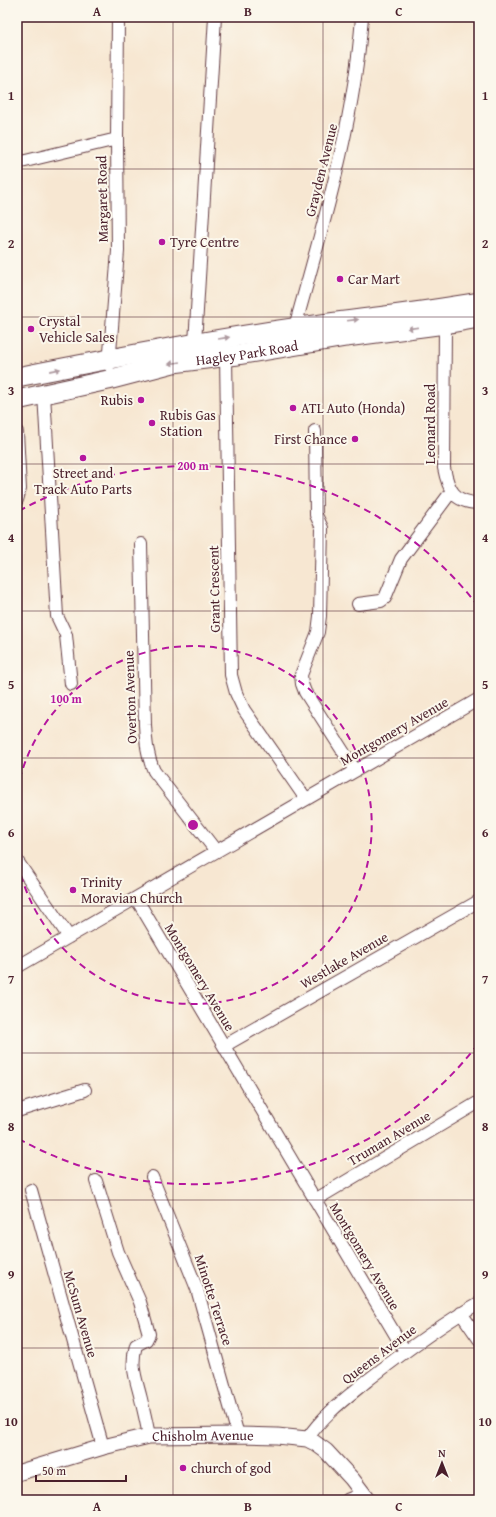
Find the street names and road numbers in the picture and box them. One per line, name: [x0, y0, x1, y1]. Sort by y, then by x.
street label: Grayden Avenue: [300, 121, 342, 219]
street label: Margaret Road: [91, 155, 113, 243]
street label: Hagley Park Road: [195, 335, 300, 370]
street label: Leonard Road: [420, 383, 440, 464]
street label: Grant Crescent: [203, 545, 225, 633]
street label: Overton Avenue: [118, 649, 142, 744]
street label: Montgomery Avenue: [336, 692, 452, 770]
street label: Montgomery Avenue: [160, 919, 240, 1035]
street label: Westlake Avenue: [296, 927, 392, 993]
street label: Truman Avenue: [344, 1105, 434, 1171]
street label: Montgomery Avenue: [325, 1198, 405, 1314]
street label: Minotte Terrace: [190, 1252, 238, 1348]
street label: McSum Avenue: [59, 1268, 103, 1360]
street label: Queens Avenue: [338, 1319, 421, 1389]
street label: Chisholm Avenue: [152, 1425, 254, 1446]

